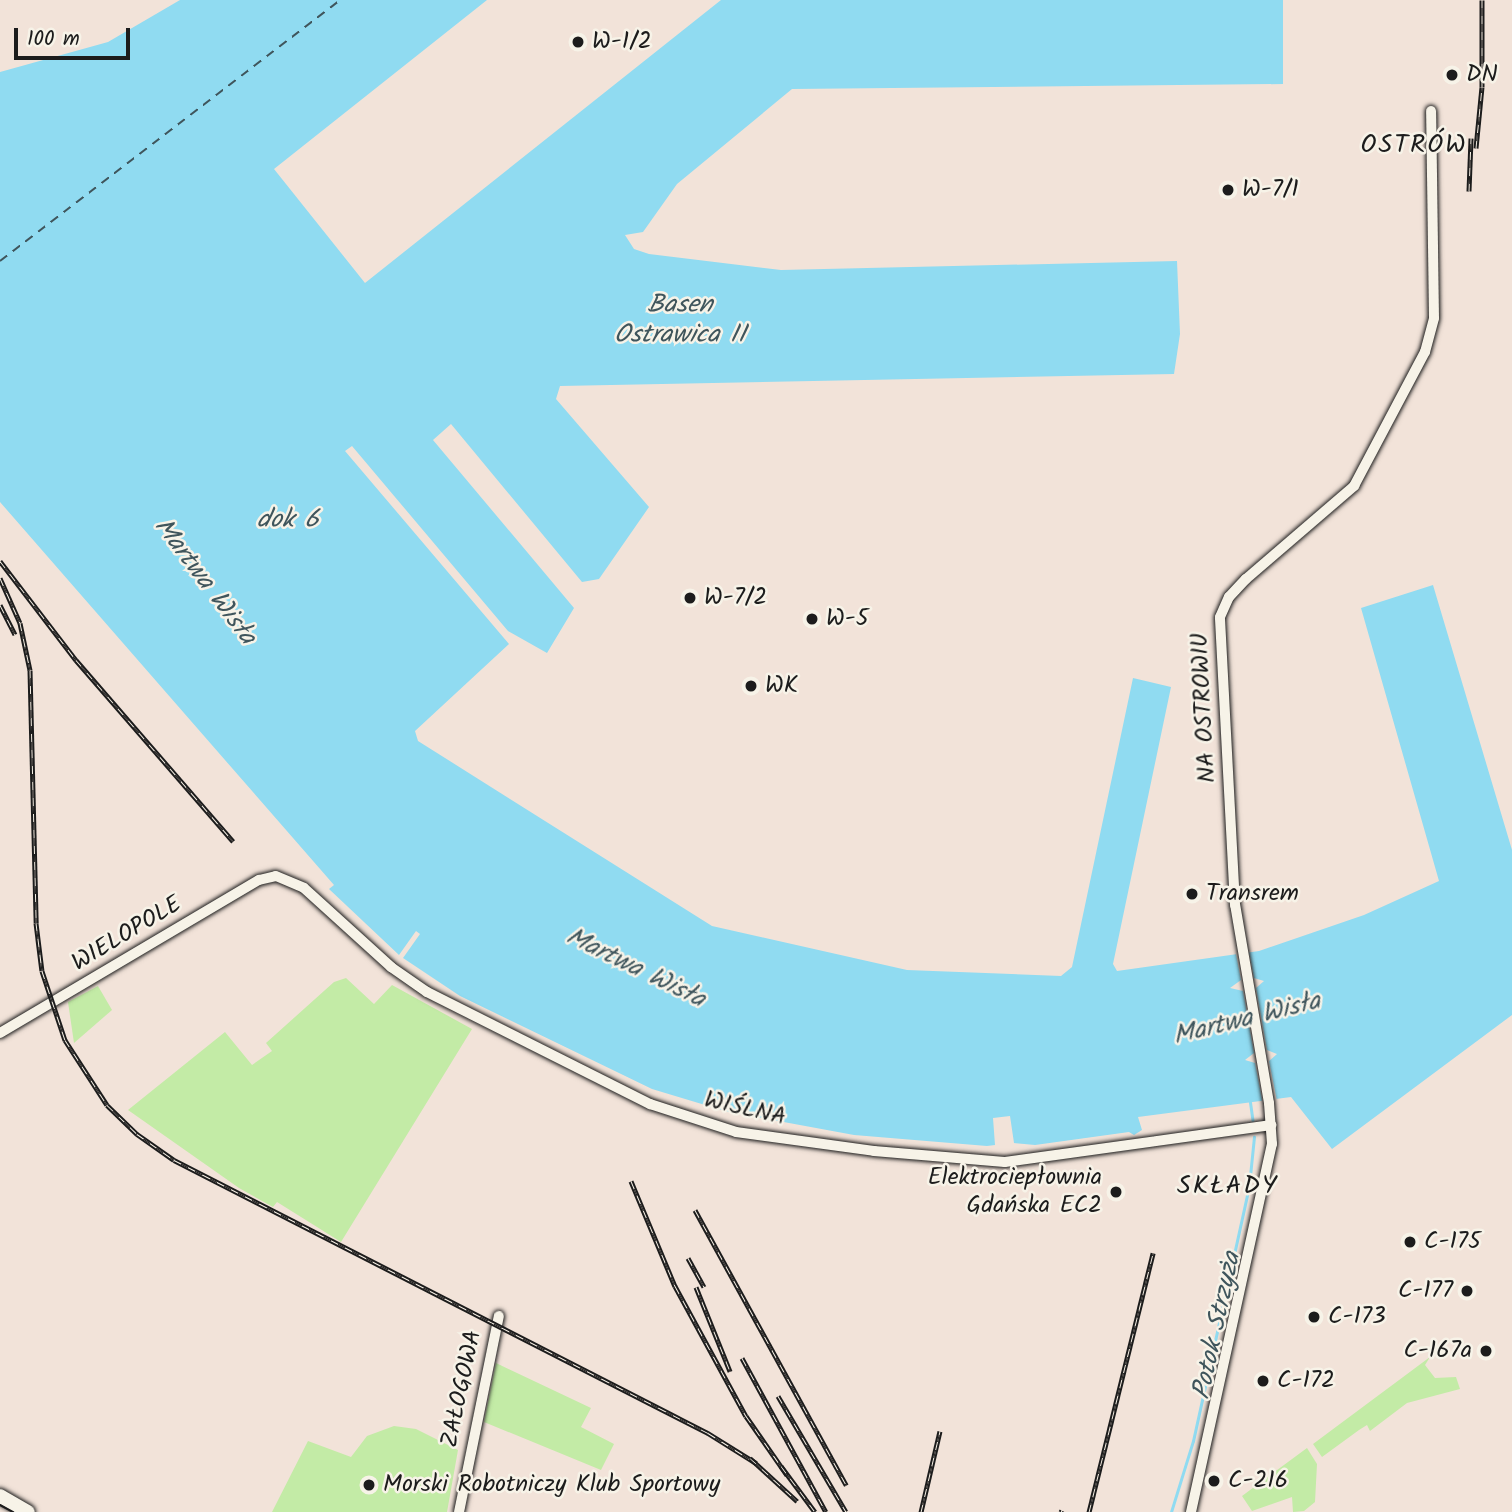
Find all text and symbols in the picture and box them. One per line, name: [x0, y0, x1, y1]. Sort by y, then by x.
scale bar: [18, 14, 133, 58]
text: 100 m: [27, 23, 80, 56]
place label: W-1/2: [592, 28, 652, 56]
marker: W-1/2: [570, 34, 586, 50]
place label: DN: [1466, 61, 1498, 89]
marker: DN: [1444, 67, 1460, 83]
district label: OSTRÓW: [1361, 130, 1467, 162]
place label: W-7/1: [1242, 176, 1299, 204]
marker: W-7/1: [1220, 182, 1236, 198]
water label: Basen Ostrawica II: [614, 290, 746, 352]
water label: dok 6: [257, 505, 319, 537]
water label: Martwa Wisła: [146, 512, 262, 652]
place label: W-7/2: [704, 584, 767, 612]
marker: W-7/2: [682, 590, 698, 606]
place label: W-5: [826, 605, 869, 633]
marker: W-5: [804, 611, 820, 627]
street label: NA OSTROWIU: [1186, 632, 1222, 784]
place label: WK: [765, 672, 798, 700]
marker: WK: [743, 678, 759, 694]
place label: Transrem: [1206, 880, 1299, 908]
marker: Transrem: [1184, 886, 1200, 902]
street label: WIELOPOLE: [67, 890, 187, 978]
water label: Martwa Wisła: [560, 922, 710, 1016]
water label: Martwa Wisła: [1170, 987, 1324, 1053]
street label: WIŚLNA: [701, 1086, 789, 1132]
place label: Elektrociepłownia Gdańska EC2: [928, 1164, 1102, 1220]
district label: SKŁADY: [1178, 1171, 1278, 1203]
marker: Elektrociepłownia Gdańska EC2: [1108, 1184, 1124, 1200]
place label: C-175: [1424, 1228, 1481, 1256]
marker: C-175: [1402, 1234, 1418, 1250]
water label: Potok Strzyża: [1187, 1249, 1249, 1403]
place label: C-177: [1398, 1277, 1453, 1305]
marker: C-177: [1459, 1283, 1475, 1299]
place label: C-173: [1328, 1303, 1386, 1331]
marker: C-173: [1306, 1309, 1322, 1325]
street label: ZAŁOGOWA: [436, 1328, 488, 1450]
place label: C-167a: [1403, 1337, 1472, 1365]
marker: C-167a: [1478, 1343, 1494, 1359]
place label: C-172: [1277, 1367, 1335, 1395]
marker: C-172: [1255, 1373, 1271, 1389]
place label: C-216: [1228, 1467, 1288, 1495]
place label: Morski Robotniczy Klub Sportowy: [383, 1471, 720, 1499]
marker: C-216: [1206, 1473, 1222, 1489]
marker: Morski Robotniczy Klub Sportowy: [361, 1477, 377, 1493]

